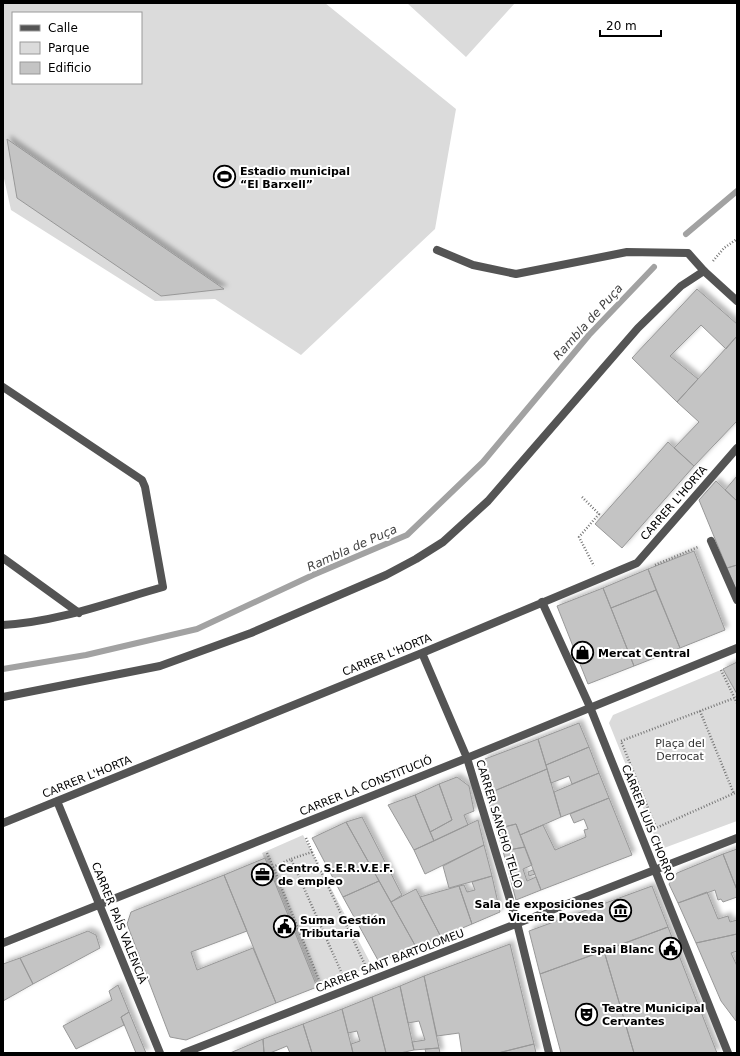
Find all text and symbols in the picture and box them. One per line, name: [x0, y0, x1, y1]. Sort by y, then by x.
legend: [12, 12, 142, 84]
scale bar: [600, 12, 661, 38]
text: 20 m: [606, 19, 637, 33]
text: Calle: [48, 21, 78, 35]
text: Parque: [48, 41, 89, 55]
text: Edificio: [48, 61, 91, 75]
sports icon: Estadio municipal “El Barxell”: [211, 164, 237, 190]
place label: Estadio municipal “El Barxell”: [240, 165, 350, 191]
water label: Rambla de Puça: [550, 281, 626, 363]
street label: CARRER L'HORTA: [638, 463, 710, 543]
water label: Rambla de Puça: [305, 522, 399, 574]
street label: CARRER L'HORTA: [341, 631, 434, 679]
shop icon: Mercat Central: [570, 640, 596, 666]
place label: Mercat Central: [598, 647, 690, 660]
park label: Plaça del Derrocat: [655, 737, 705, 763]
street label: CARRER L'HORTA: [41, 753, 134, 801]
street label: CARRER LA CONSTITUCIÓ: [298, 753, 435, 819]
street label: CARRER SANCHO TELLO: [473, 758, 525, 890]
street label: CARRER LUIS CHORRO: [619, 763, 677, 883]
street label: CARRER PAÍS VALENCIÀ: [89, 860, 150, 986]
office icon: Centro S.E.R.V.E.F. de empleo: [249, 861, 275, 887]
place label: Centro S.E.R.V.E.F. de empleo: [278, 862, 393, 888]
museum icon: Sala de exposiciones Vicente Poveda: [607, 897, 633, 923]
place label: Sala de exposiciones Vicente Poveda: [474, 898, 604, 924]
public building icon: Suma Gestión Tributaria: [271, 913, 297, 939]
place label: Suma Gestión Tributaria: [300, 914, 386, 940]
street label: CARRER SANT BARTOLOMEU: [314, 927, 466, 995]
public building icon: Espai Blanc: [657, 936, 683, 962]
place label: Espai Blanc: [583, 943, 654, 956]
theatre icon: Teatre Municipal Cervantes: [573, 1001, 599, 1027]
place label: Teatre Municipal Cervantes: [602, 1002, 705, 1028]

